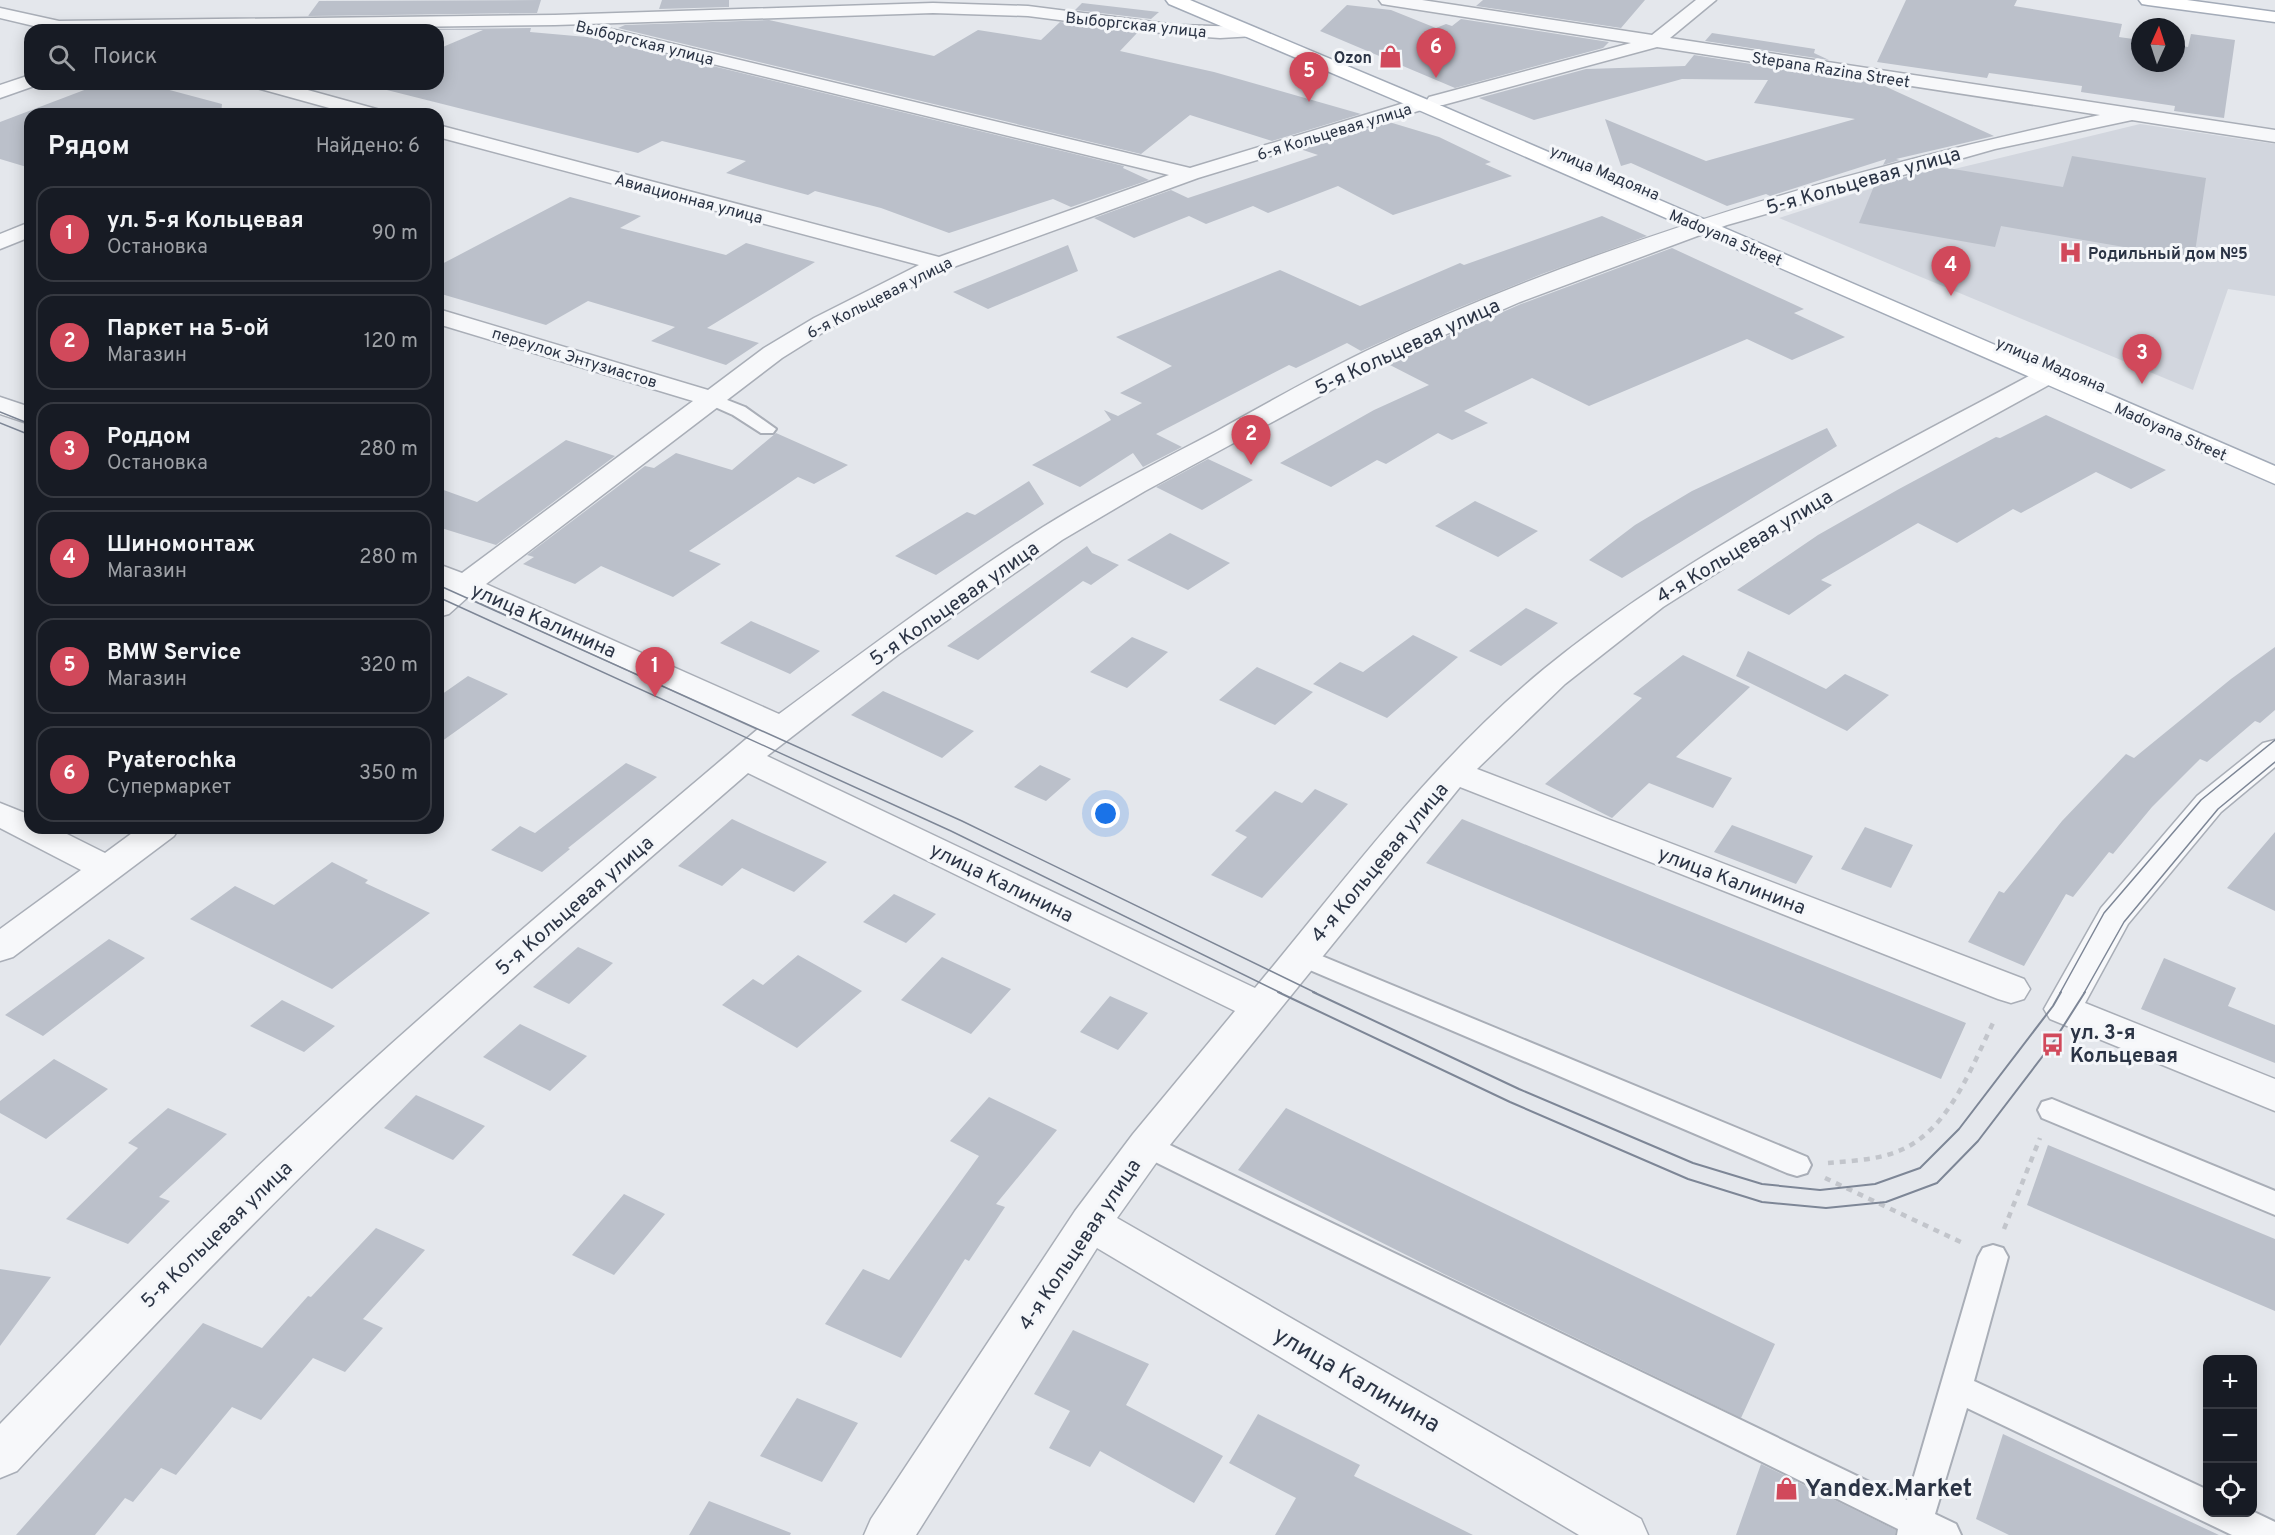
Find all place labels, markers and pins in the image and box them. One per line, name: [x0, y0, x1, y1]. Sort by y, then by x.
pin: 6: [1416, 28, 1456, 78]
shop icon: Ozon: [1377, 44, 1403, 70]
place label: Ozon: [1334, 49, 1372, 69]
pin: 5: [1290, 52, 1328, 102]
hospital icon: Родильный дом №5: [2057, 240, 2083, 266]
place label: Родильный дом №5: [2088, 245, 2248, 265]
pin: 4: [1932, 246, 1970, 296]
pin: 3: [2122, 334, 2162, 384]
pin: 2: [1232, 416, 1270, 465]
pin: 1: [636, 648, 674, 697]
place label: ул. 3-я Кольцевая: [2070, 1021, 2178, 1070]
bus stop icon: ул. 3-я Кольцевая: [2039, 1031, 2065, 1057]
shop icon: Yandex.Market: [1774, 1475, 1800, 1501]
place label: Yandex.Market: [1805, 1475, 1972, 1505]

